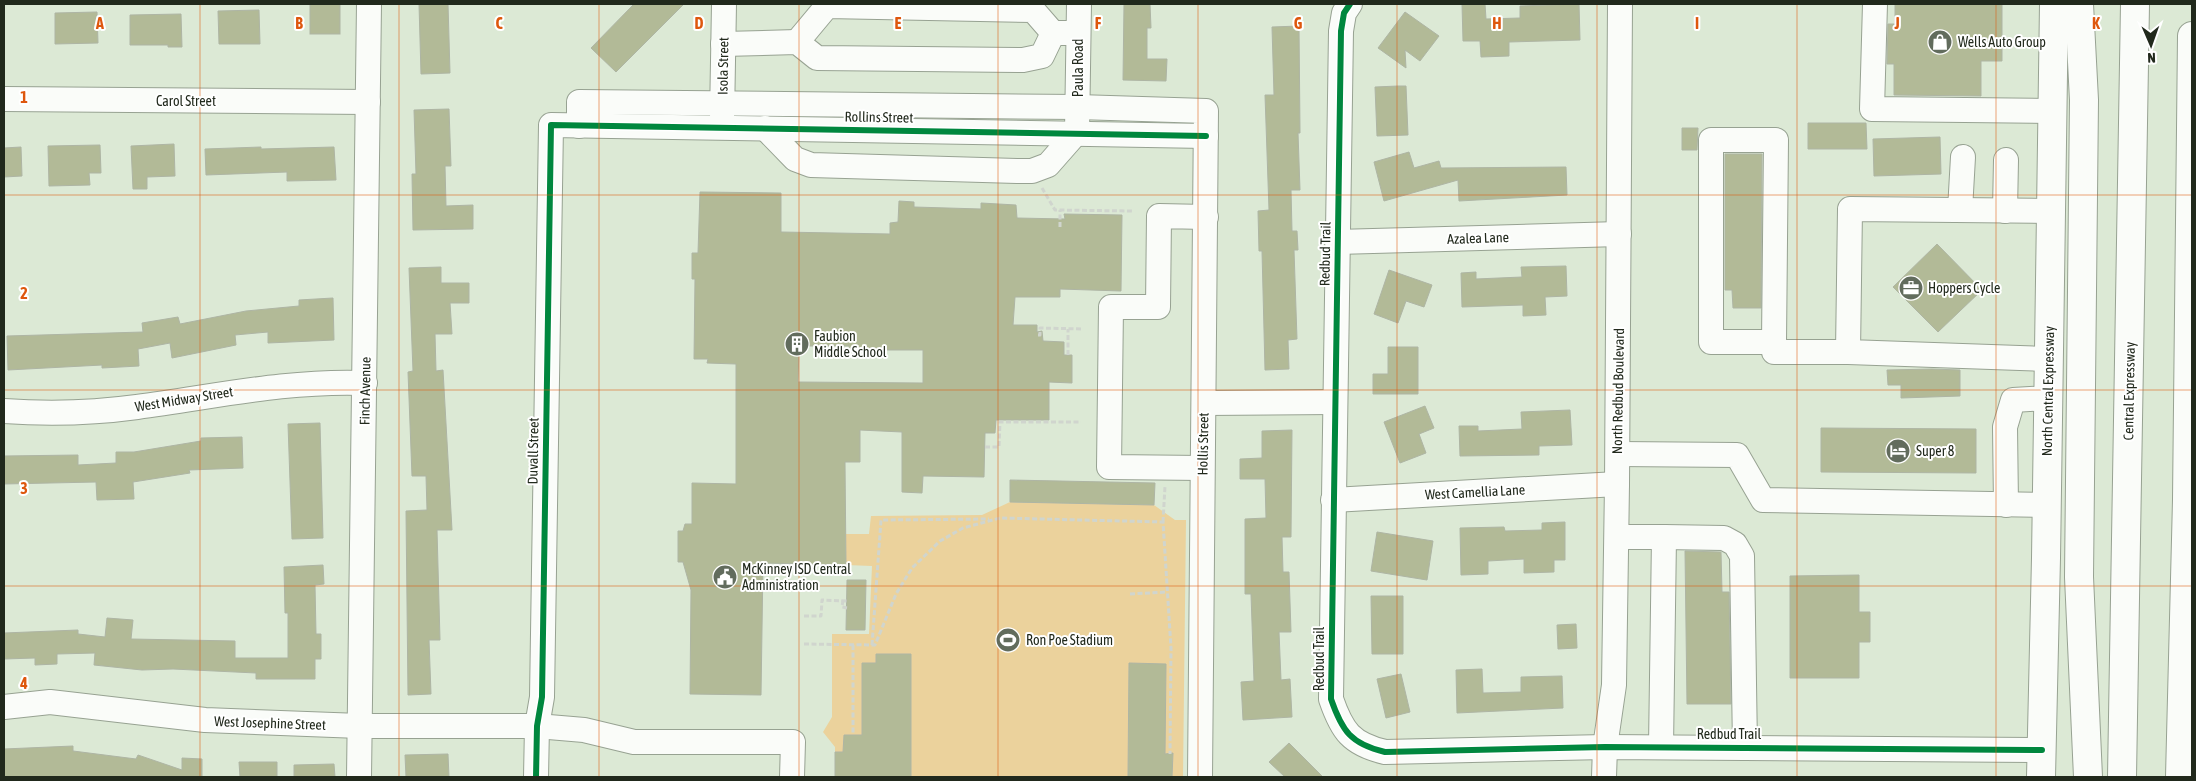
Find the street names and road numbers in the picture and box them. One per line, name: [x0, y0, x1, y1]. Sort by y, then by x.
street label: Isola Street: [714, 37, 732, 95]
street label: Paula Road: [1070, 39, 1086, 97]
street label: Carol Street: [156, 93, 216, 109]
street label: Rollins Street: [845, 108, 913, 126]
street label: Redbud Trail: [1316, 221, 1334, 286]
street label: Azalea Lane: [1447, 229, 1509, 247]
street label: North Central Expressway: [2039, 326, 2057, 456]
street label: North Redbud Boulevard: [1609, 328, 1627, 454]
street label: Central Expressway: [2120, 341, 2138, 440]
street label: Finch Avenue: [356, 357, 374, 425]
street label: West Midway Street: [134, 383, 234, 415]
street label: Hollis Street: [1194, 412, 1212, 476]
street label: Duvall Street: [524, 417, 542, 485]
street label: West Camellia Lane: [1424, 481, 1526, 503]
street label: Redbud Trail: [1311, 626, 1327, 691]
street label: West Josephine Street: [214, 713, 326, 733]
street label: Redbud Trail: [1697, 726, 1762, 742]

